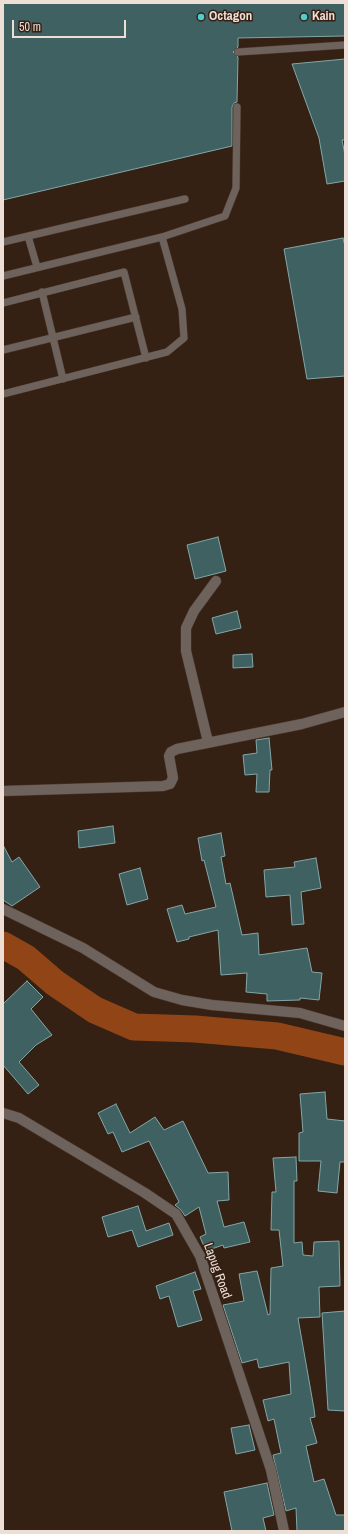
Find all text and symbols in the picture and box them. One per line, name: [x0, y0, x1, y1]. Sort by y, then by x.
place label: Octagon: [209, 9, 252, 25]
place label: Kain: [312, 9, 335, 25]
scale bar: [14, 12, 128, 38]
marker: Octagon: [196, 12, 206, 22]
marker: Kain: [299, 12, 309, 22]
text: 50 m: [19, 19, 41, 35]
street label: Lapug Road: [200, 1241, 234, 1301]

